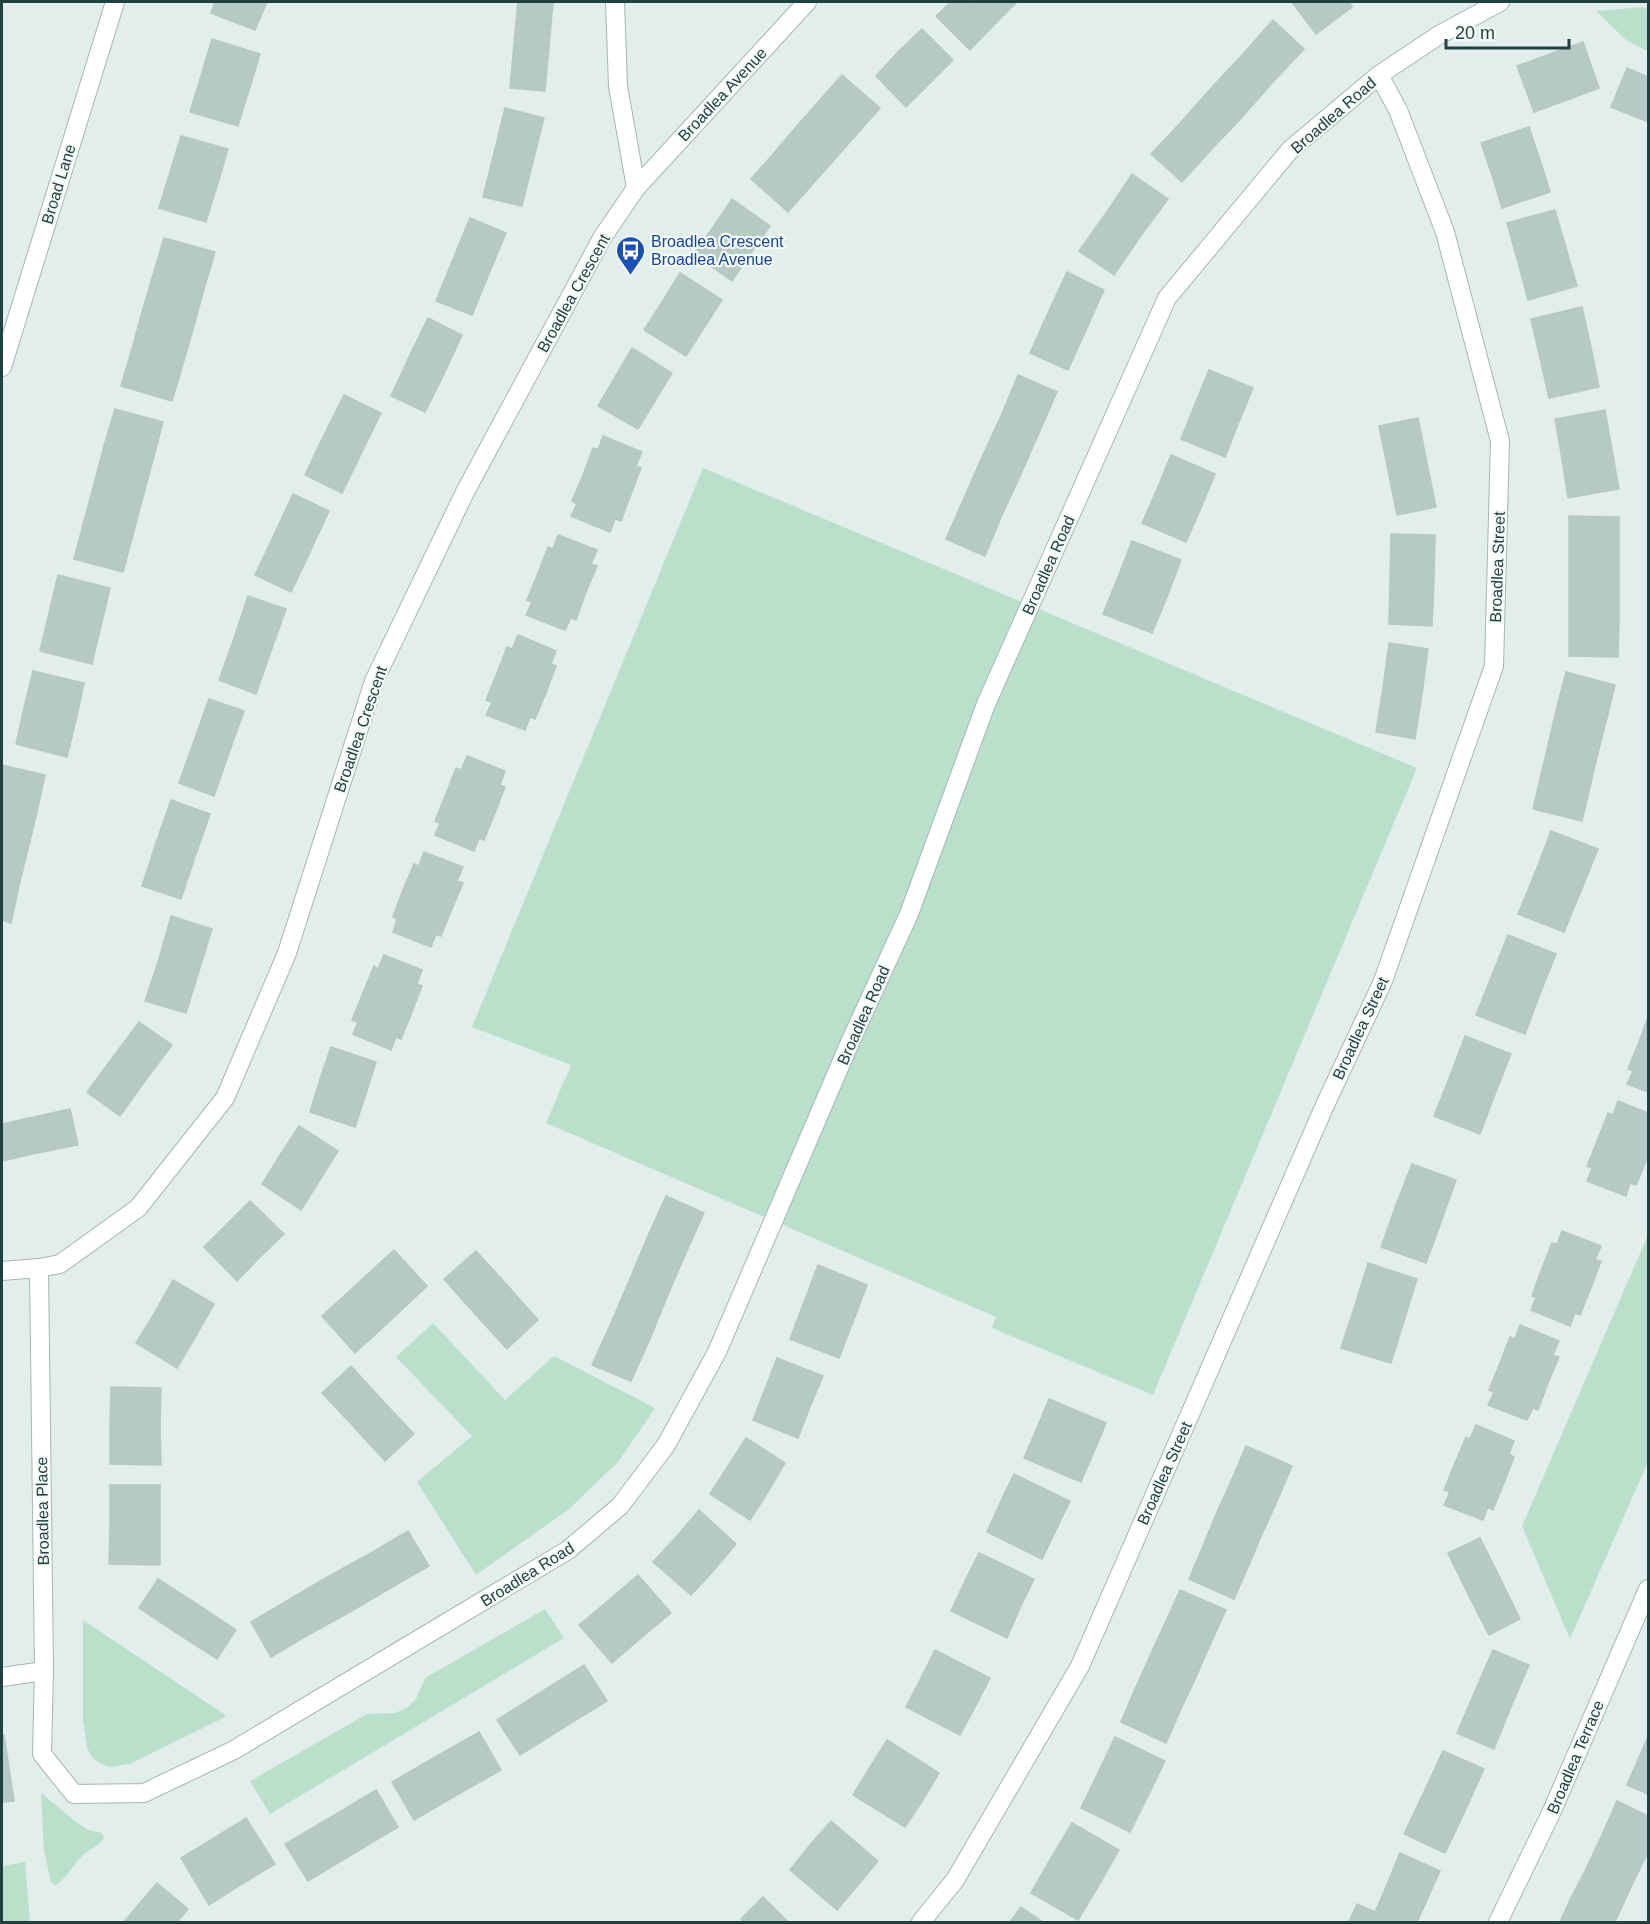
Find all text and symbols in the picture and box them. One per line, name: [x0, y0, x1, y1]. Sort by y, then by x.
scale bar: [1446, 12, 1569, 50]
text: 20 m: [1455, 23, 1495, 43]
street label: Broadlea Avenue: [675, 44, 770, 145]
street label: Broadlea Road: [1287, 74, 1379, 157]
street label: Broad Lane: [38, 142, 79, 226]
street label: Broadlea Crescent: [534, 231, 613, 355]
place label: Broadlea Crescent Broadlea Avenue: [651, 233, 784, 268]
bus stop icon: Broadlea Crescent Broadlea Avenue: [614, 234, 646, 276]
street label: Broadlea Street: [1487, 511, 1508, 623]
street label: Broadlea Road: [1019, 513, 1078, 617]
street label: Broadlea Crescent: [331, 663, 390, 795]
street label: Broadlea Road: [834, 963, 893, 1067]
street label: Broadlea Street: [1329, 974, 1392, 1082]
street label: Broadlea Street: [1134, 1418, 1195, 1527]
street label: Broadlea Place: [33, 1456, 52, 1565]
street label: Broadlea Road: [477, 1539, 577, 1610]
street label: Broadlea Terrace: [1544, 1698, 1607, 1816]

